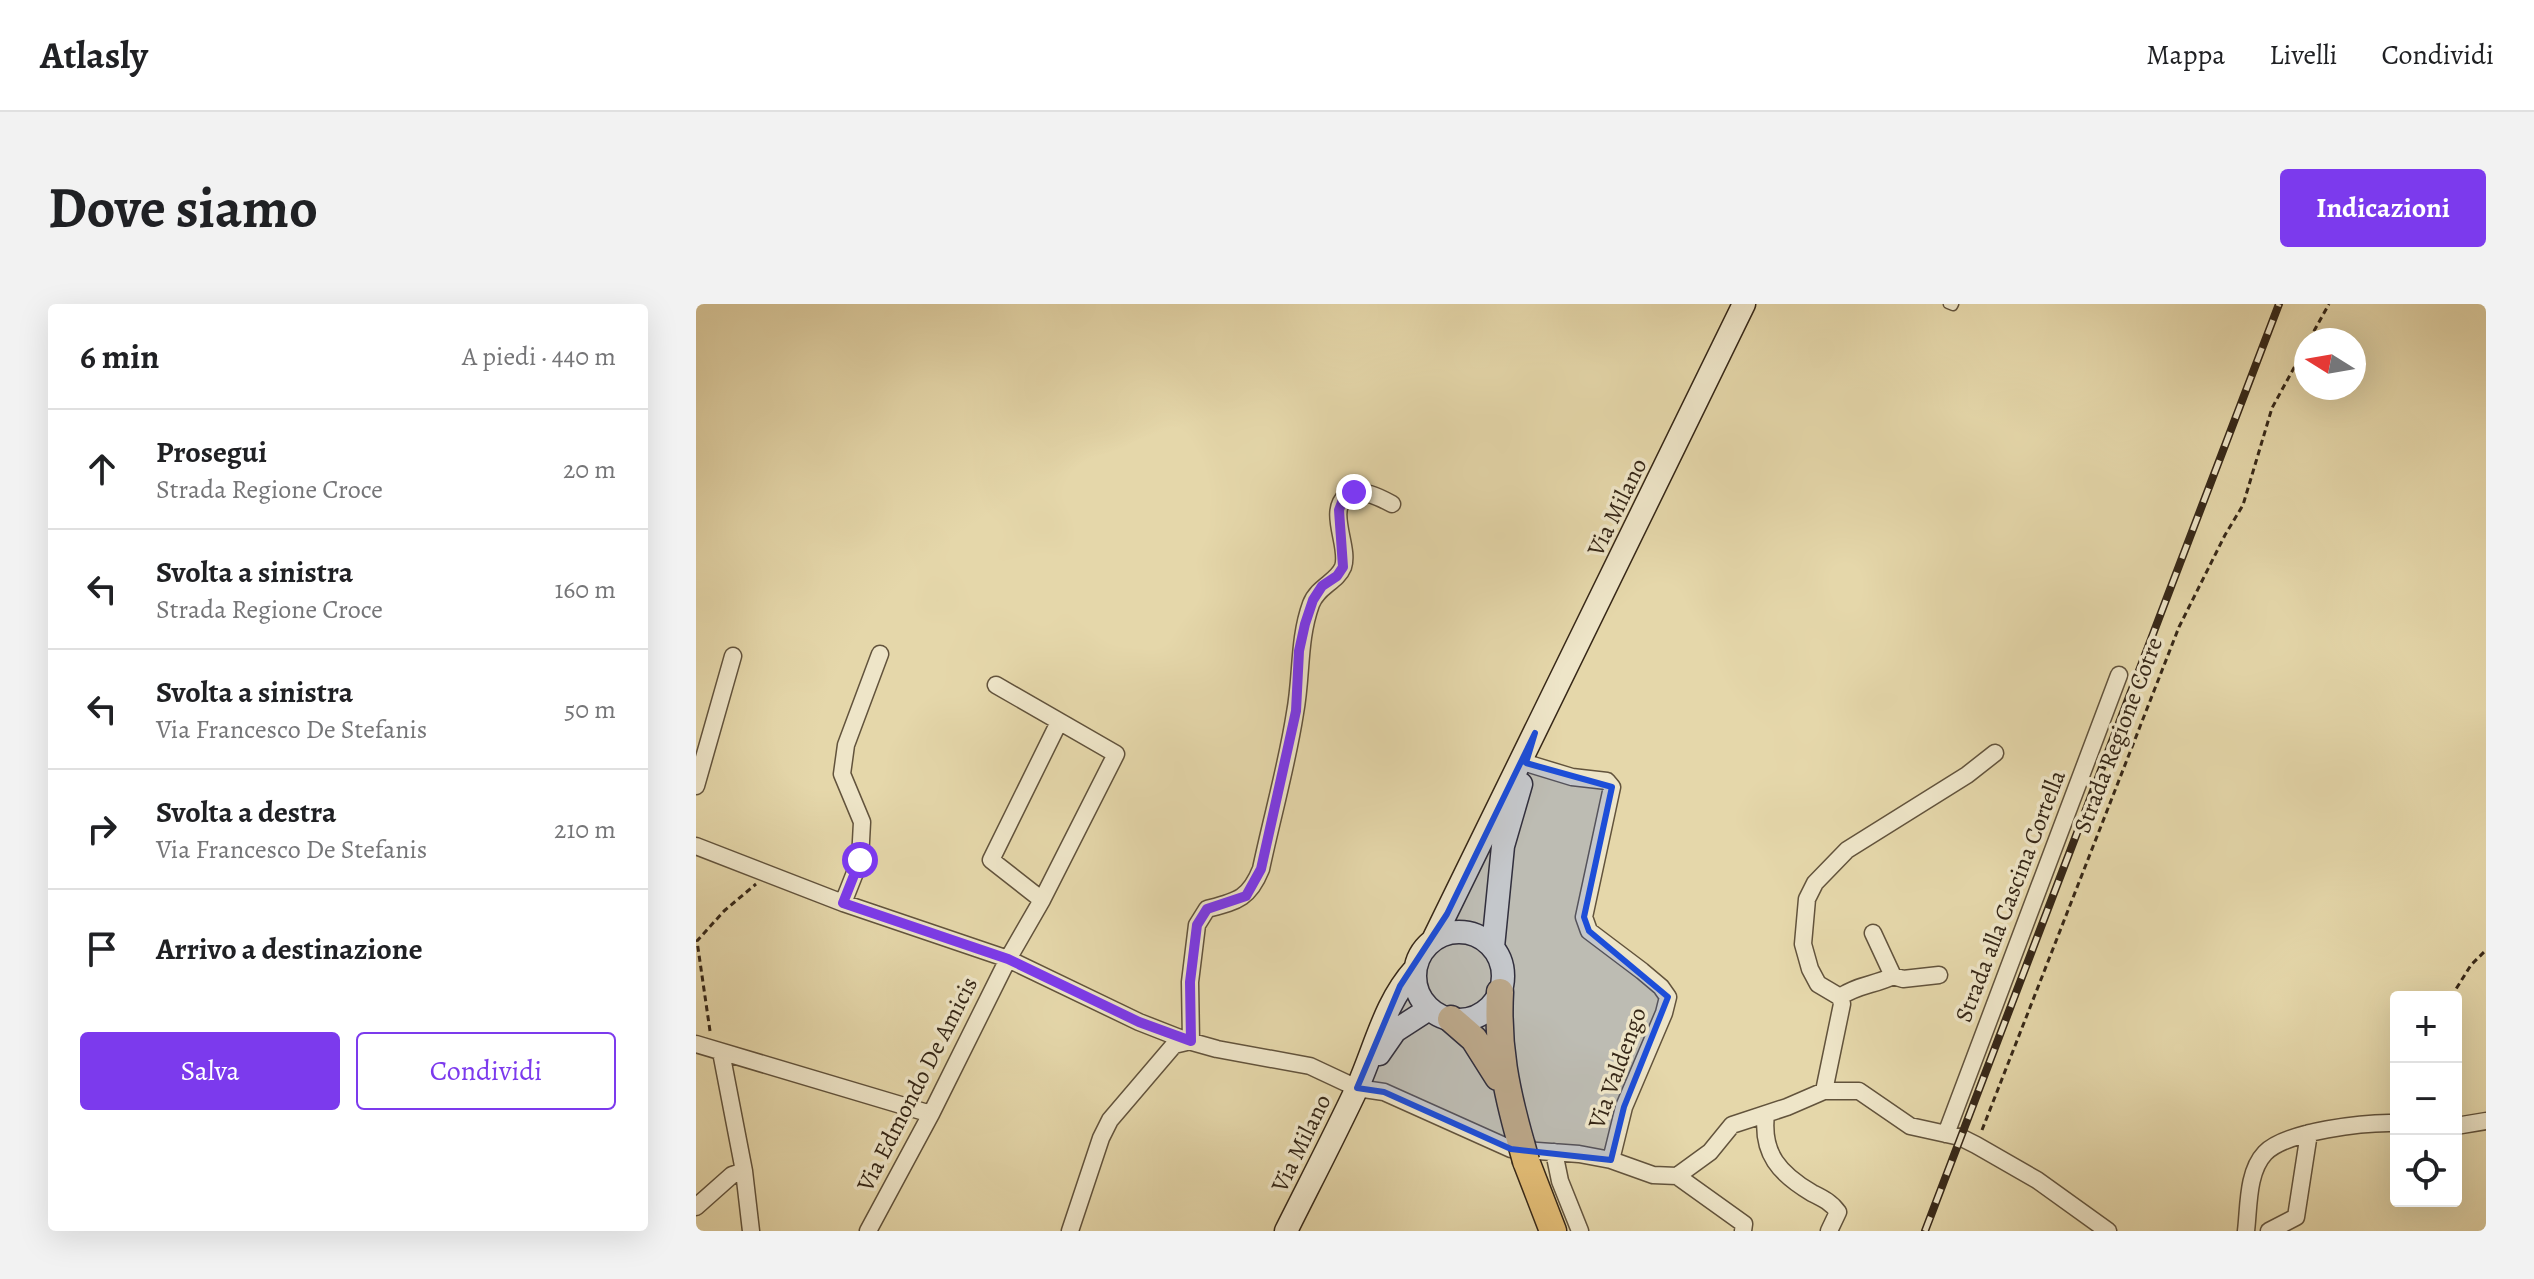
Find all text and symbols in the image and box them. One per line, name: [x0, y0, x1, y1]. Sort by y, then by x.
text: Atlasly: [40, 29, 148, 81]
text: Mappa: [2146, 36, 2225, 74]
text: Livelli: [2269, 36, 2338, 74]
text: Condividi: [2382, 36, 2494, 74]
button: Indicazioni: [2280, 169, 2486, 247]
text: Dove siamo: [48, 170, 318, 246]
north arrow: [2294, 328, 2366, 400]
text: 6 min: [80, 333, 159, 380]
text: A piedi · 440 m: [462, 339, 616, 374]
text: Prosegui: [156, 432, 267, 472]
icon: ahead: [80, 447, 124, 491]
text: 20 m: [563, 452, 616, 487]
street label: Via Milano: [1579, 453, 1654, 562]
text: Strada Regione Croce: [156, 472, 383, 507]
route end: [1336, 474, 1372, 510]
text: Svolta a sinistra: [156, 552, 353, 592]
icon: left: [80, 567, 124, 611]
text: 160 m: [554, 572, 616, 607]
text: Strada Regione Croce: [156, 592, 383, 627]
street label: Strada Regione Cotre: [2066, 632, 2170, 838]
text: Svolta a sinistra: [156, 672, 353, 712]
icon: left: [80, 687, 124, 731]
text: 50 m: [564, 692, 616, 727]
text: Via Francesco De Stefanis: [156, 712, 427, 747]
street label: Strada alla Cascina Cortella: [1947, 765, 2073, 1027]
text: Svolta a destra: [156, 792, 337, 832]
icon: right: [80, 807, 124, 851]
text: 210 m: [554, 812, 616, 847]
text: Via Francesco De Stefanis: [156, 832, 427, 867]
route start: [842, 842, 878, 878]
icon: arrive: [80, 927, 124, 971]
text: Arrivo a destinazione: [156, 929, 423, 969]
street label: Via Edmondo De Amicis: [849, 971, 985, 1198]
map controls: [2390, 991, 2462, 1207]
button: +: [2390, 991, 2462, 1063]
street label: Via Valdengo: [1580, 1003, 1654, 1134]
button: Salva: [80, 1032, 340, 1110]
button: Condividi: [356, 1032, 616, 1110]
button: −: [2390, 1063, 2462, 1135]
street label: Via Milano: [1263, 1089, 1338, 1198]
button: locate: [2390, 1135, 2462, 1207]

